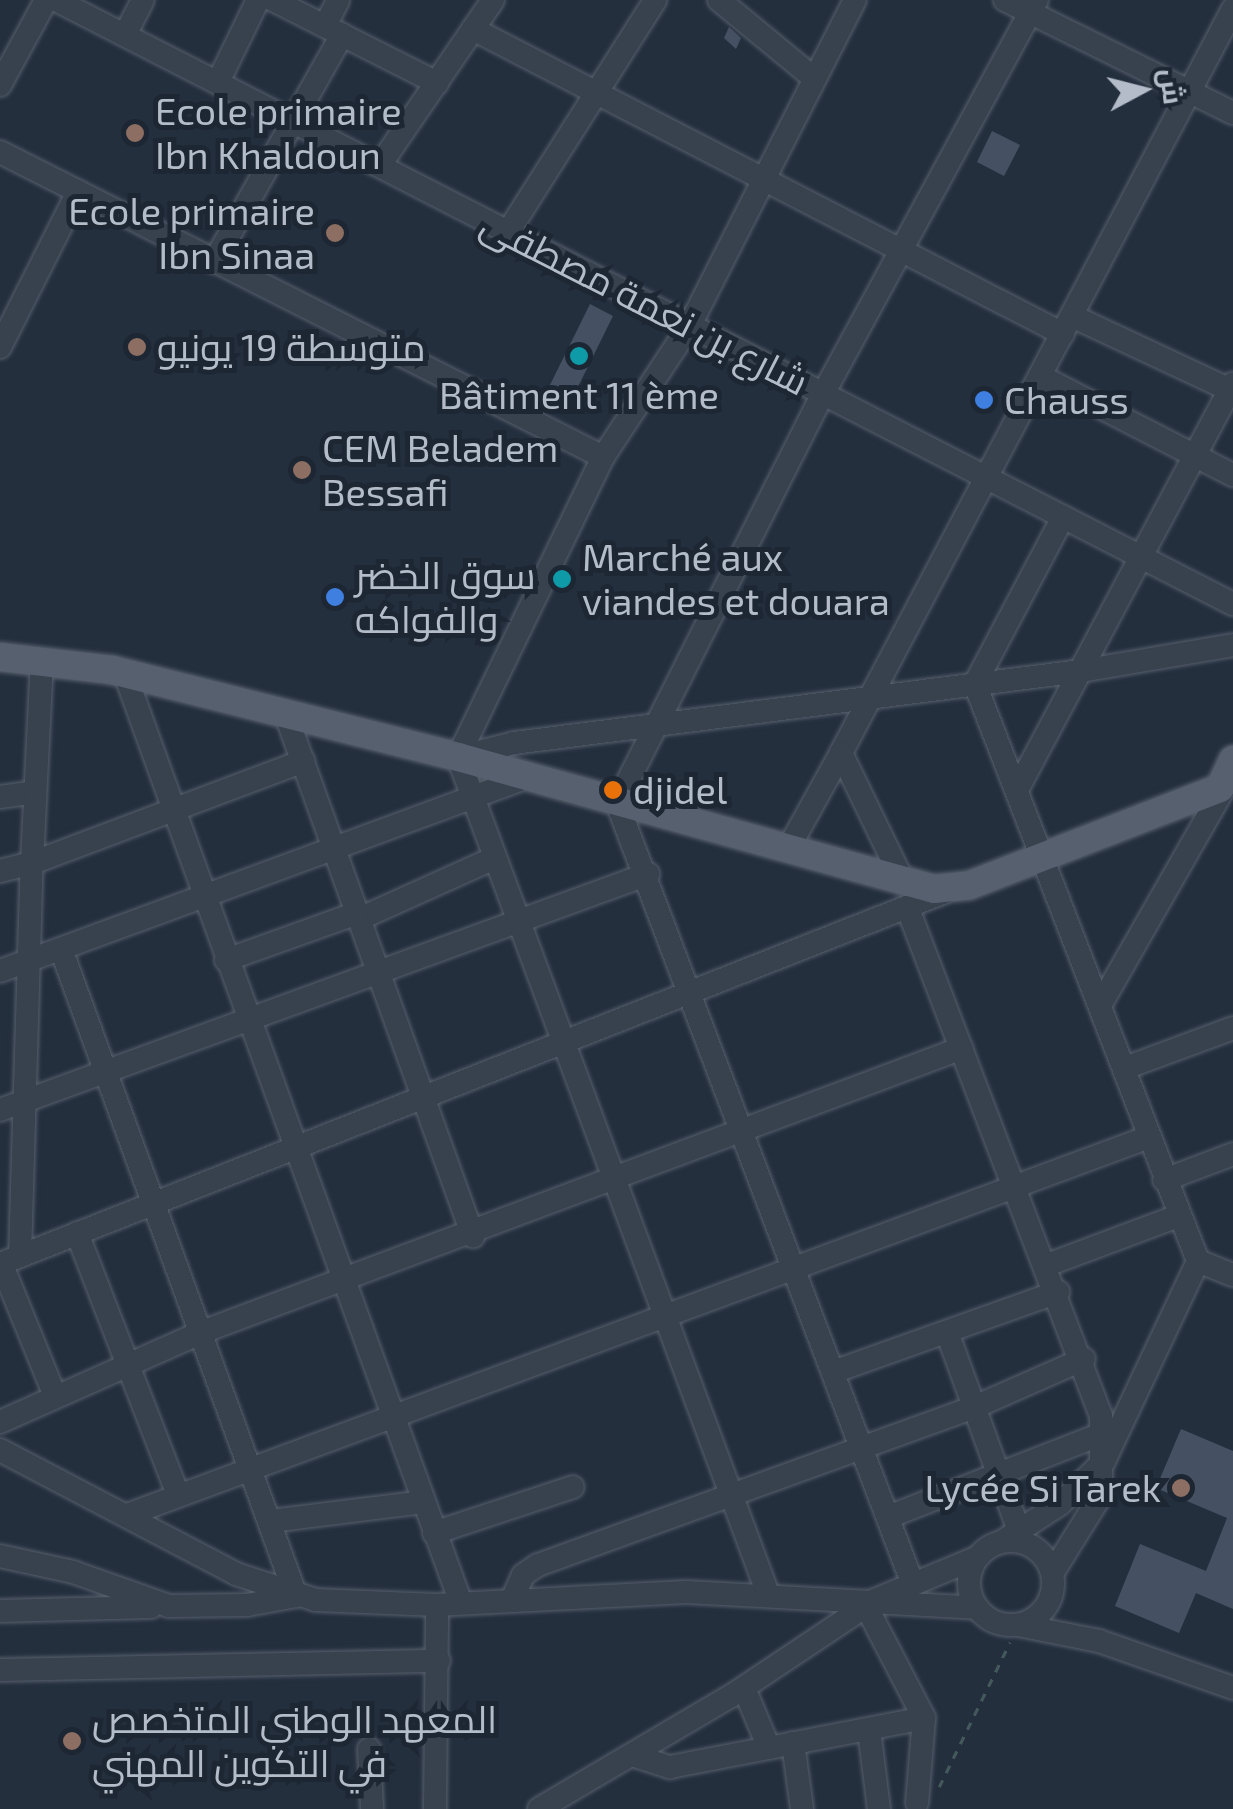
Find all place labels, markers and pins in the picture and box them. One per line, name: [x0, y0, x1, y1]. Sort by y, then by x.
place label: Ecole primaire Ibn Khaldoun: [155, 88, 402, 178]
marker: Ecole primaire Ibn Khaldoun: [124, 122, 146, 144]
place label: Ecole primaire Ibn Sinaa: [68, 188, 315, 278]
marker: Ecole primaire Ibn Sinaa: [324, 222, 346, 244]
place label: متوسطة 19 يونيو: [157, 324, 426, 370]
marker: متوسطة 19 يونيو: [126, 336, 148, 358]
marker: Bâtiment 11 ème: [568, 345, 590, 367]
place label: Bâtiment 11 ème: [439, 372, 719, 418]
place label: Chauss: [1004, 377, 1129, 423]
marker: Chauss: [973, 389, 995, 411]
place label: CEM Beladem Bessafi: [322, 425, 558, 514]
marker: CEM Beladem Bessafi: [291, 459, 313, 481]
place label: Marché aux viandes et douara: [582, 534, 890, 624]
place label: سوق الخضر والفواكه: [355, 552, 536, 642]
marker: Marché aux viandes et douara: [551, 568, 573, 590]
marker: سوق الخضر والفواكه: [324, 586, 346, 608]
place label: djidel: [633, 767, 727, 813]
marker: djidel: [602, 779, 624, 801]
place label: Lycée Si Tarek: [924, 1465, 1161, 1511]
marker: Lycée Si Tarek: [1170, 1477, 1192, 1499]
place label: المعهد الوطني المتخصص في التكوين المهني: [92, 1696, 497, 1786]
marker: المعهد الوطني المتخصص في التكوين المهني: [61, 1730, 83, 1752]

